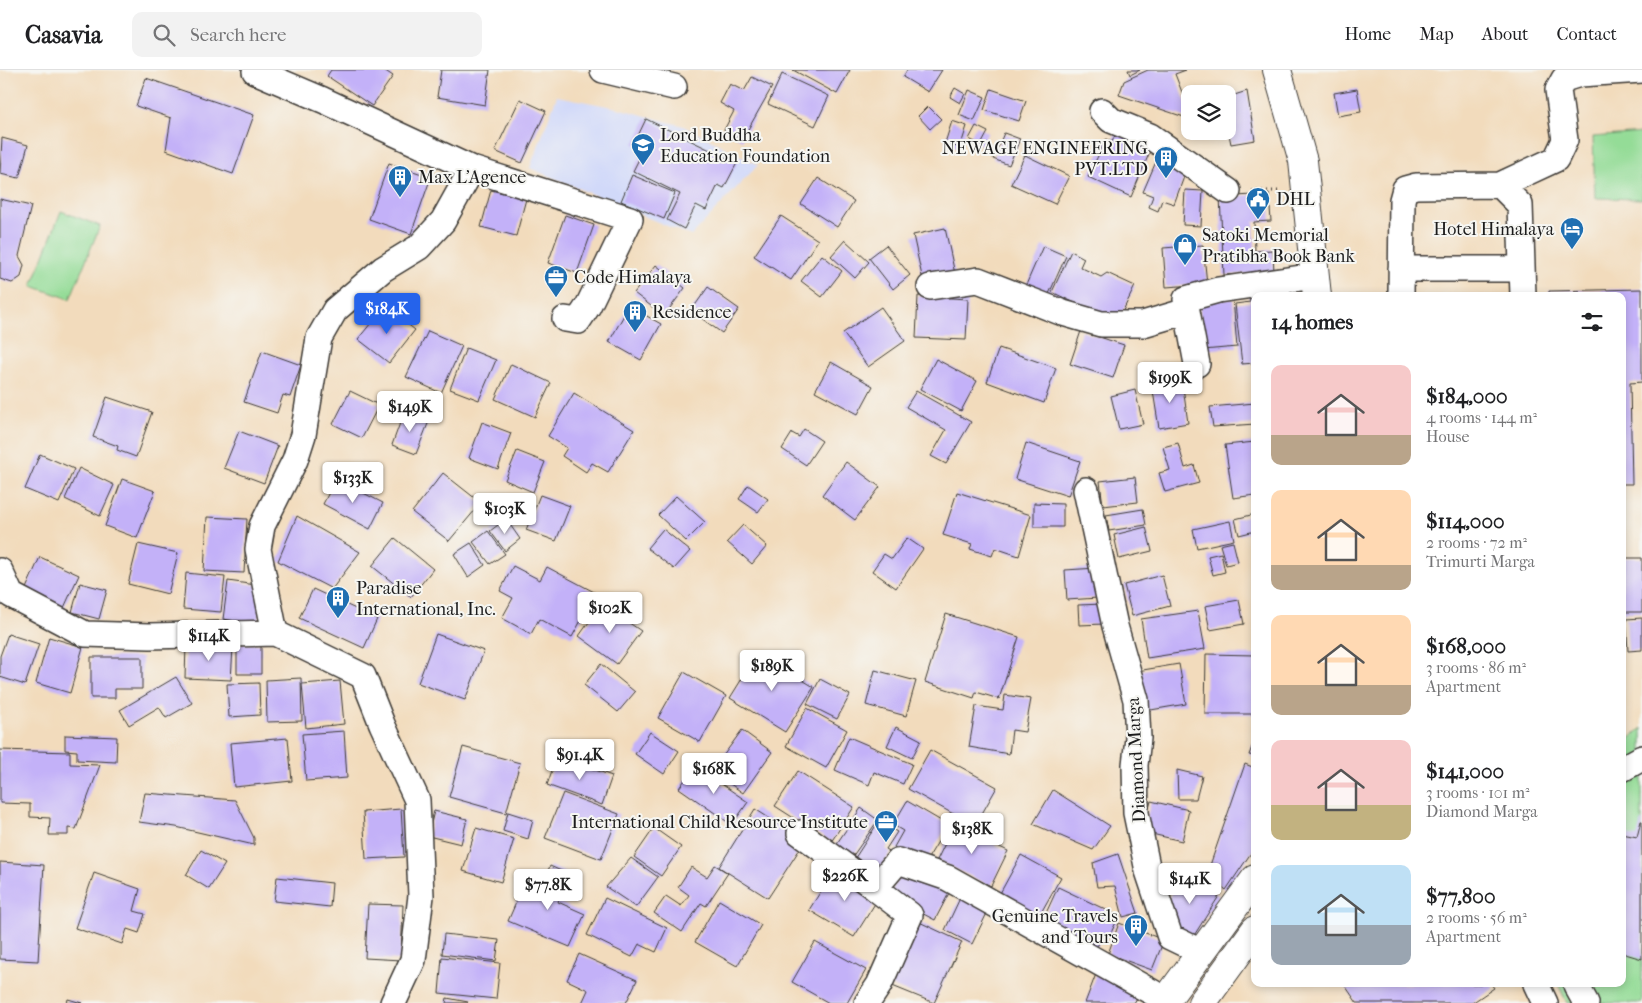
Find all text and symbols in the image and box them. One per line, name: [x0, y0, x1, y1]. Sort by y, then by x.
search box: [132, 12, 482, 57]
text: Casavia: [25, 21, 102, 49]
icon: search: [150, 21, 178, 49]
text: Search here: [190, 24, 286, 46]
text: Home: [1344, 24, 1391, 45]
text: Map: [1419, 24, 1454, 45]
text: About: [1482, 24, 1528, 45]
text: Contact: [1556, 24, 1617, 45]
map controls: [1181, 85, 1236, 140]
button: layers: [1181, 85, 1236, 140]
place label: Lord Buddha Education Foundation: [660, 125, 831, 167]
school or university icon: Lord Buddha Education Foundation: [630, 132, 656, 166]
place label: NEWAGE ENGINEERING PVT.LTD: [942, 138, 1148, 180]
building icon: NEWAGE ENGINEERING PVT.LTD: [1153, 145, 1179, 179]
building icon: Max L'Agence: [387, 164, 413, 198]
place label: Max L'Agence: [418, 167, 526, 188]
public building icon: DHL: [1245, 186, 1271, 220]
place label: DHL: [1276, 189, 1315, 210]
hotel icon: Hotel Himalaya: [1559, 216, 1585, 250]
place label: Hotel Himalaya: [1433, 219, 1555, 240]
place label: Satoki Memorial Pratibha Book Bank: [1202, 225, 1355, 267]
shop icon: Satoki Memorial Pratibha Book Bank: [1172, 232, 1198, 266]
office icon: Code Himalaya: [543, 264, 569, 298]
place label: Code Himalaya: [574, 267, 692, 288]
pin: $184K: [352, 292, 422, 335]
text: $184K: [365, 299, 409, 318]
building icon: Residence: [622, 299, 648, 333]
place label: Residence: [652, 302, 732, 323]
icon: filters: [1578, 308, 1606, 336]
text: 14 homes: [1271, 310, 1353, 334]
pin: $199K: [1135, 362, 1205, 404]
text: $199K: [1149, 368, 1191, 387]
text: $184,000: [1426, 384, 1508, 408]
icon: home: [1311, 385, 1371, 445]
pin: $149K: [375, 390, 445, 433]
text: $149K: [388, 397, 432, 416]
text: 4 rooms · 144 m²: [1426, 408, 1537, 427]
text: House: [1426, 427, 1469, 446]
pin: $133K: [318, 462, 388, 504]
text: $133K: [333, 468, 373, 487]
pin: $103K: [470, 492, 540, 535]
text: $103K: [484, 499, 526, 518]
text: $114,000: [1426, 509, 1505, 533]
icon: home: [1311, 510, 1371, 570]
text: 2 rooms · 72 m²: [1426, 533, 1527, 552]
text: Trimurti Marga: [1426, 552, 1535, 571]
place label: Paradise International, Inc.: [356, 578, 496, 620]
building icon: Paradise International, Inc.: [325, 585, 351, 619]
pin: $102K: [575, 592, 645, 634]
text: $102K: [588, 598, 632, 617]
pin: $114K: [174, 620, 244, 662]
text: $114K: [188, 626, 230, 645]
text: $168,000: [1426, 634, 1506, 658]
icon: home: [1311, 635, 1371, 695]
pin: $189K: [737, 650, 807, 692]
text: $189K: [751, 656, 793, 675]
text: 3 rooms · 86 m²: [1426, 658, 1526, 677]
text: Apartment: [1426, 677, 1501, 696]
street label: Diamond Marga: [1123, 696, 1150, 823]
pin: $91.4K: [539, 738, 621, 781]
text: $91.4K: [556, 745, 604, 764]
pin: $168K: [679, 752, 749, 795]
text: $168K: [693, 759, 735, 778]
text: $141,000: [1426, 759, 1504, 783]
icon: home: [1311, 760, 1371, 820]
text: 3 rooms · 101 m²: [1426, 783, 1529, 802]
text: Diamond Marga: [1426, 802, 1538, 821]
office icon: International Child Resource Institute: [873, 809, 899, 843]
place label: International Child Resource Institute: [571, 812, 868, 833]
pin: $138K: [937, 812, 1007, 855]
text: $138K: [952, 819, 992, 838]
pin: $226K: [810, 860, 880, 902]
pin: $141K: [1155, 862, 1225, 905]
text: $226K: [822, 866, 868, 885]
pin: $77.8K: [507, 868, 589, 911]
text: $141K: [1169, 869, 1211, 888]
text: $77.8K: [525, 875, 571, 894]
text: $77,800: [1426, 884, 1496, 908]
icon: home: [1311, 885, 1371, 945]
place label: Genuine Travels and Tours: [992, 906, 1118, 948]
text: 2 rooms · 56 m²: [1426, 908, 1527, 927]
building icon: Genuine Travels and Tours: [1123, 913, 1149, 947]
text: Apartment: [1426, 927, 1501, 946]

